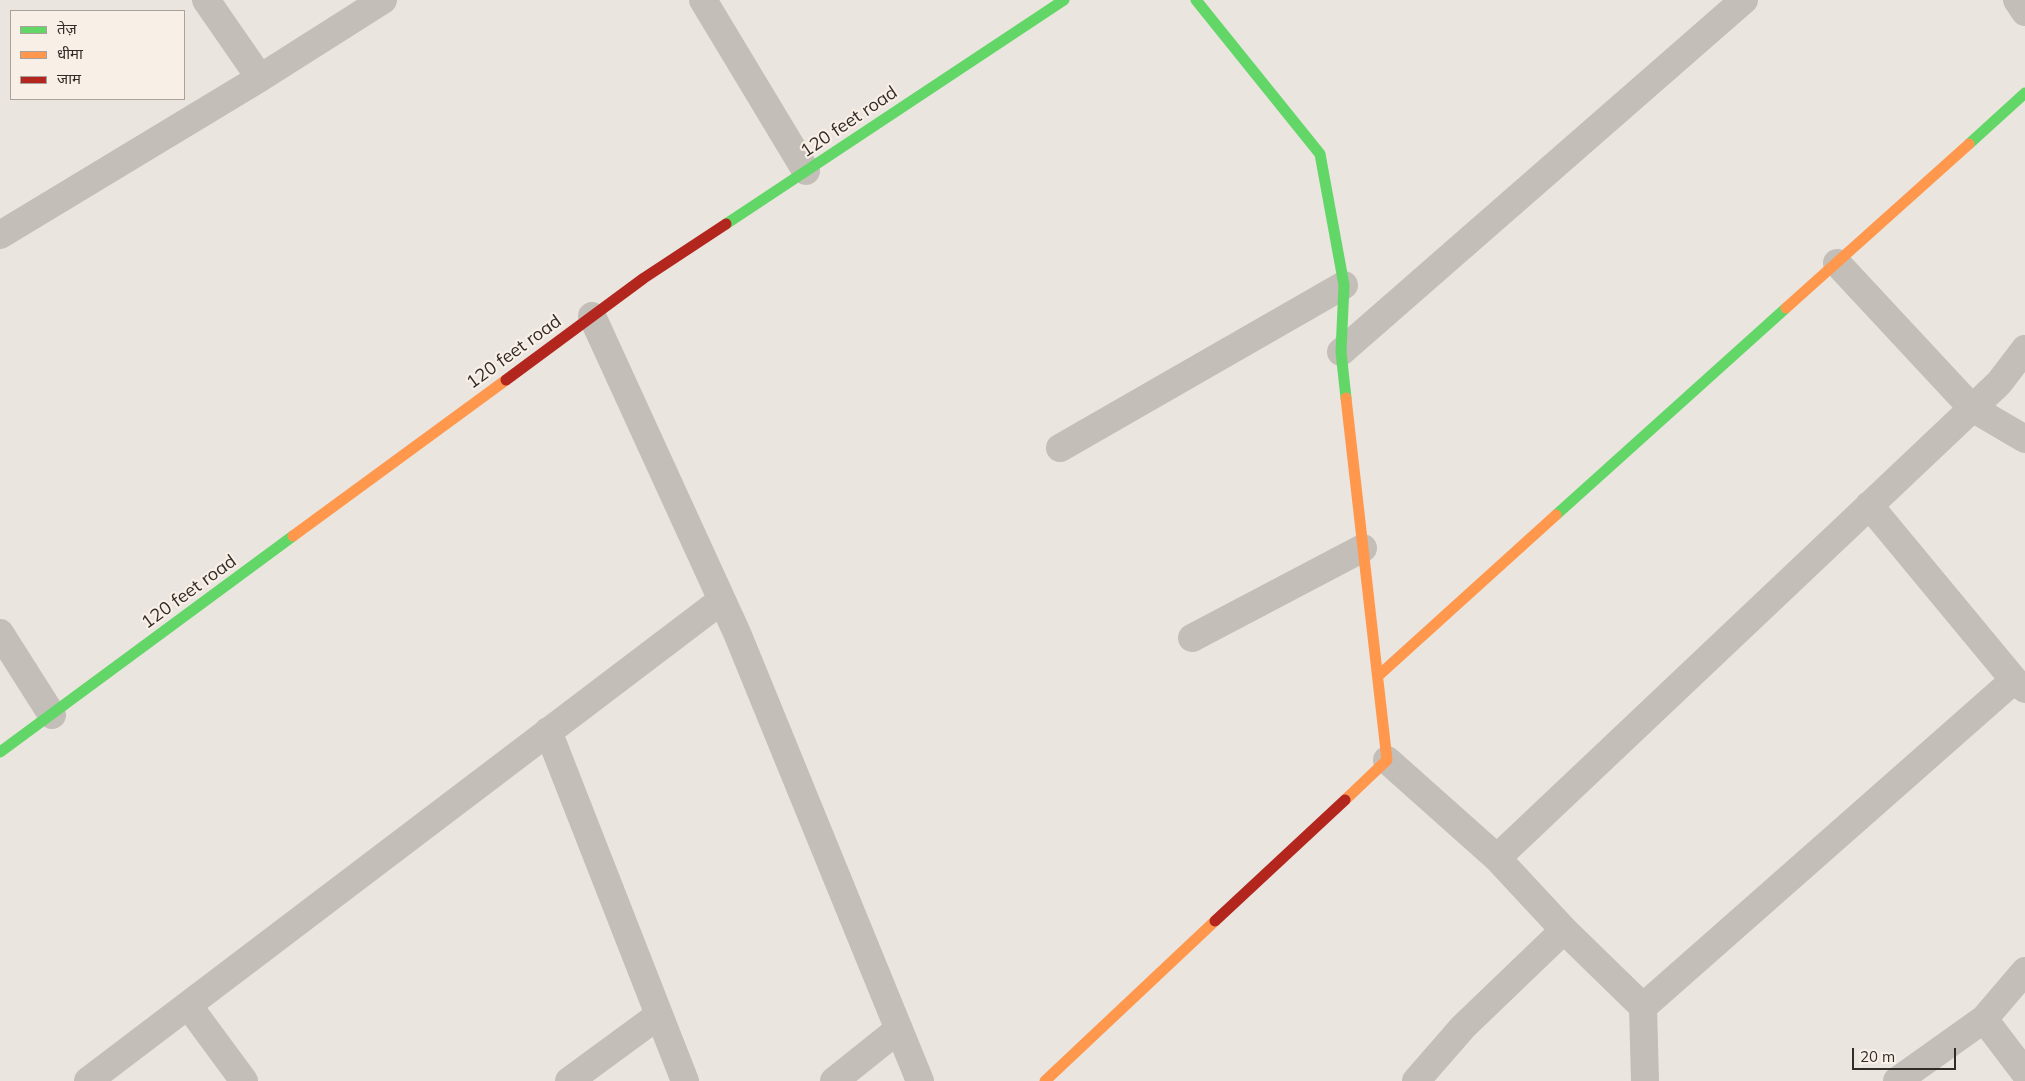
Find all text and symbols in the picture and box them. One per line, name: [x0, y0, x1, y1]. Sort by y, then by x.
legend: [10, 10, 185, 100]
text: तेज़: [57, 19, 77, 38]
text: धीमा: [57, 44, 83, 63]
text: जाम: [57, 69, 81, 88]
street label: 120 feet road: [797, 82, 901, 162]
street label: 120 feet road: [462, 310, 566, 394]
street label: 120 feet road: [137, 550, 241, 634]
scale bar: [1855, 1038, 1959, 1070]
text: 20 m: [1860, 1047, 1895, 1066]

